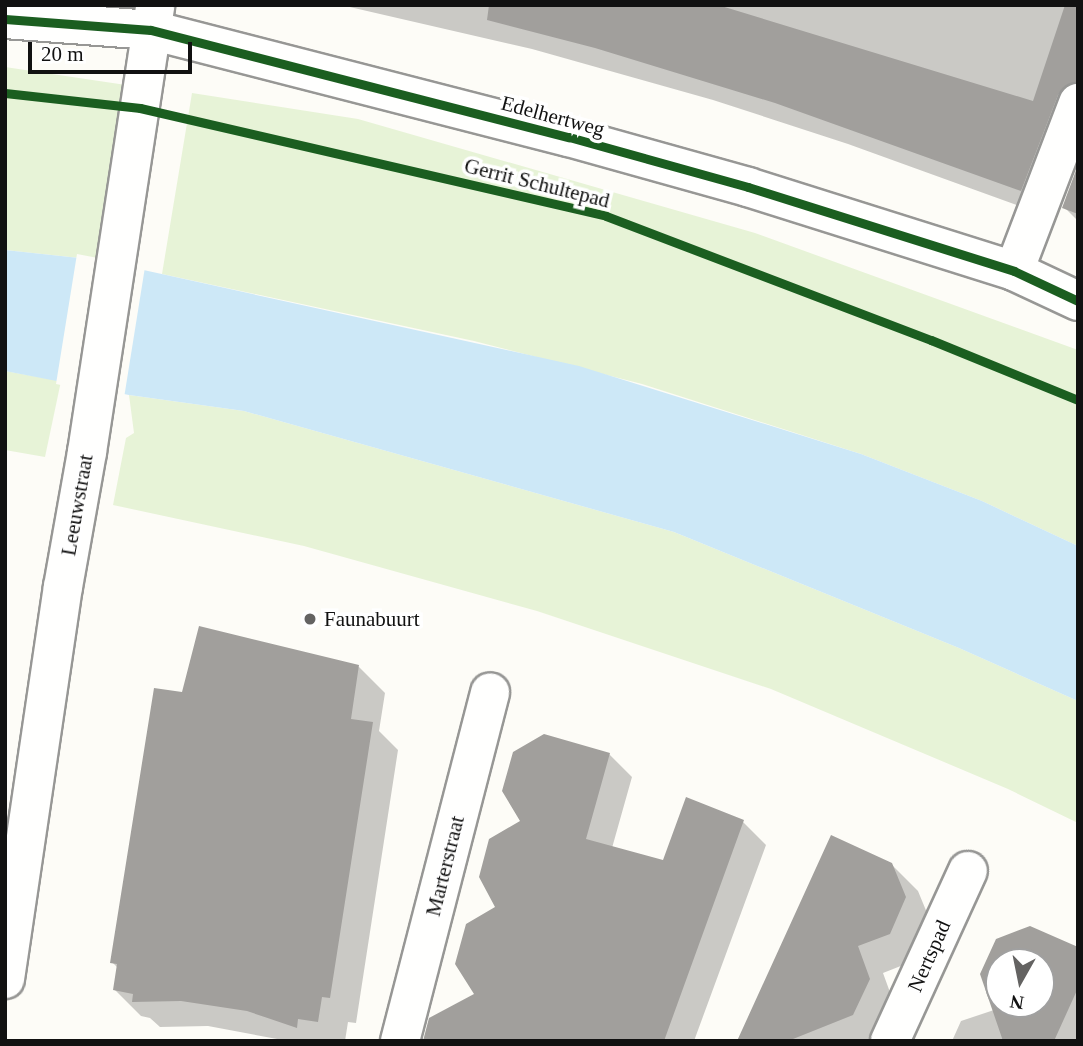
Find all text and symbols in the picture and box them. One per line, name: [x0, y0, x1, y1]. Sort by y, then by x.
scale bar: [32, 28, 196, 72]
text: 20 m: [41, 42, 84, 66]
street label: Edelhertweg: [498, 90, 608, 142]
street label: Gerrit Schultepad: [462, 153, 612, 213]
street label: Leeuwstraat: [56, 452, 98, 558]
place label: Faunabuurt: [324, 606, 420, 632]
marker: Faunabuurt: [302, 611, 318, 627]
street label: Marterstraat: [420, 813, 470, 919]
street label: Nertspad: [902, 916, 956, 996]
north arrow: [985, 948, 1055, 1018]
text: N: [1009, 991, 1025, 1014]

